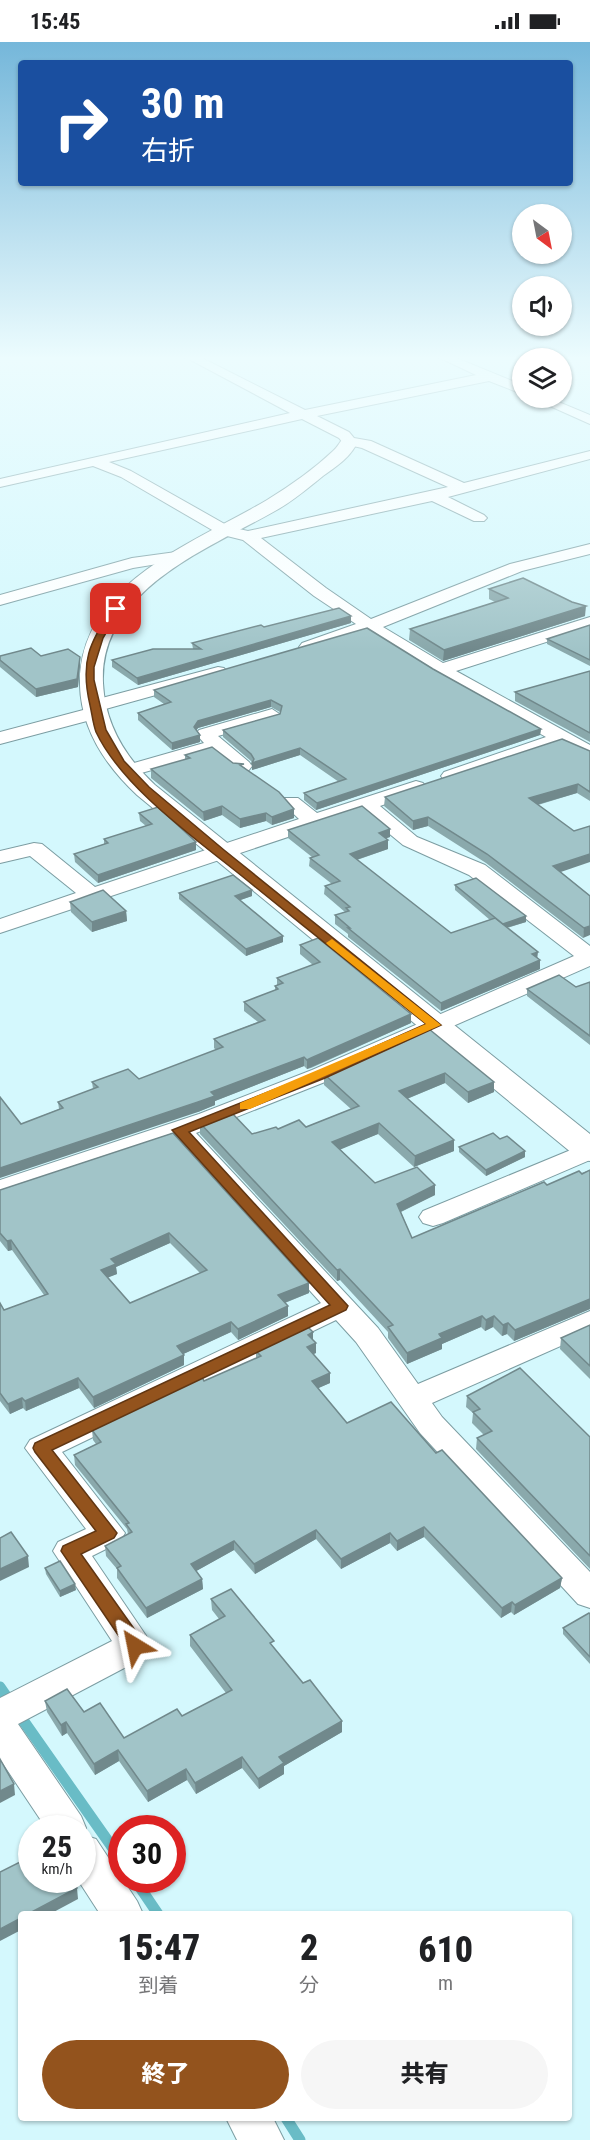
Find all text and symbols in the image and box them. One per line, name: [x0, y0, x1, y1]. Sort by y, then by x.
text: 15:45: [30, 9, 81, 34]
text: 30 m: [141, 79, 224, 128]
icon: right: [42, 84, 120, 162]
text: 右折: [141, 135, 195, 167]
north arrow: [512, 204, 572, 264]
map controls: [512, 204, 572, 408]
button: sound: [512, 276, 572, 336]
button: layers: [512, 348, 572, 408]
pin: [90, 583, 141, 634]
icon: arrive: [99, 592, 132, 625]
position arrow: [103, 1614, 167, 1678]
speed limit sign: 30: [108, 1815, 186, 1893]
text: 25: [42, 1829, 72, 1864]
text: km/h: [42, 1860, 72, 1878]
text: 15:47: [117, 1927, 200, 1969]
text: 2: [300, 1927, 318, 1969]
text: 610: [418, 1929, 473, 1971]
text: m: [438, 1971, 453, 1995]
text: 到着: [139, 1973, 179, 1997]
text: 分: [299, 1973, 319, 1997]
button: 終了: [42, 2040, 289, 2109]
button: 共有: [301, 2040, 548, 2109]

